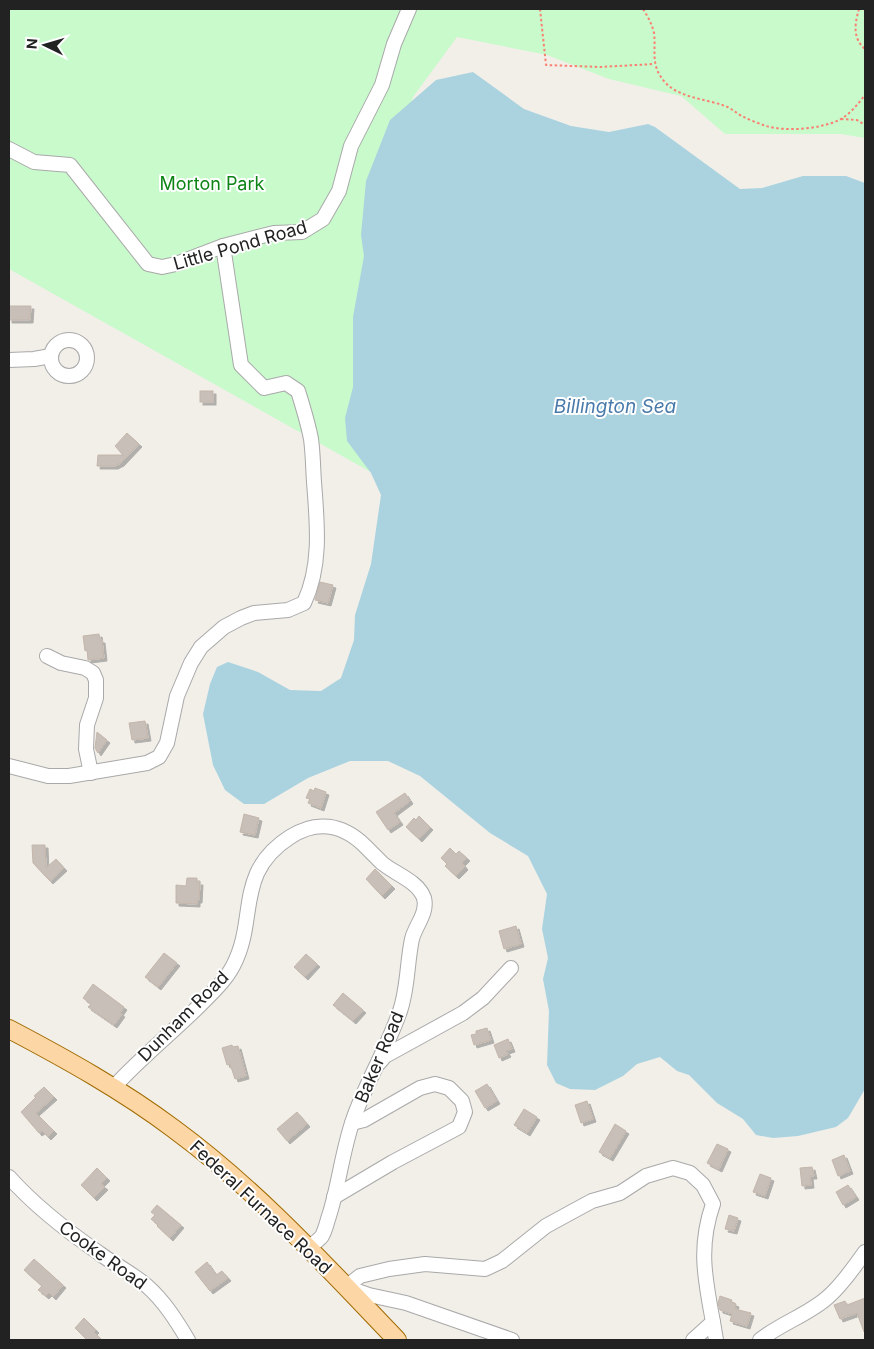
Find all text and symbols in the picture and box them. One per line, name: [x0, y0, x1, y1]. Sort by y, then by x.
north arrow: [20, 20, 70, 70]
text: N: [23, 38, 40, 50]
park label: Morton Park: [160, 173, 265, 194]
street label: Little Pond Road: [171, 216, 309, 274]
water label: Billington Sea: [554, 395, 677, 418]
street label: Dunham Road: [133, 966, 233, 1066]
street label: Baker Road: [350, 1008, 408, 1106]
street label: Federal Furnace Road: [186, 1136, 336, 1278]
street label: Cooke Road: [55, 1216, 151, 1294]

